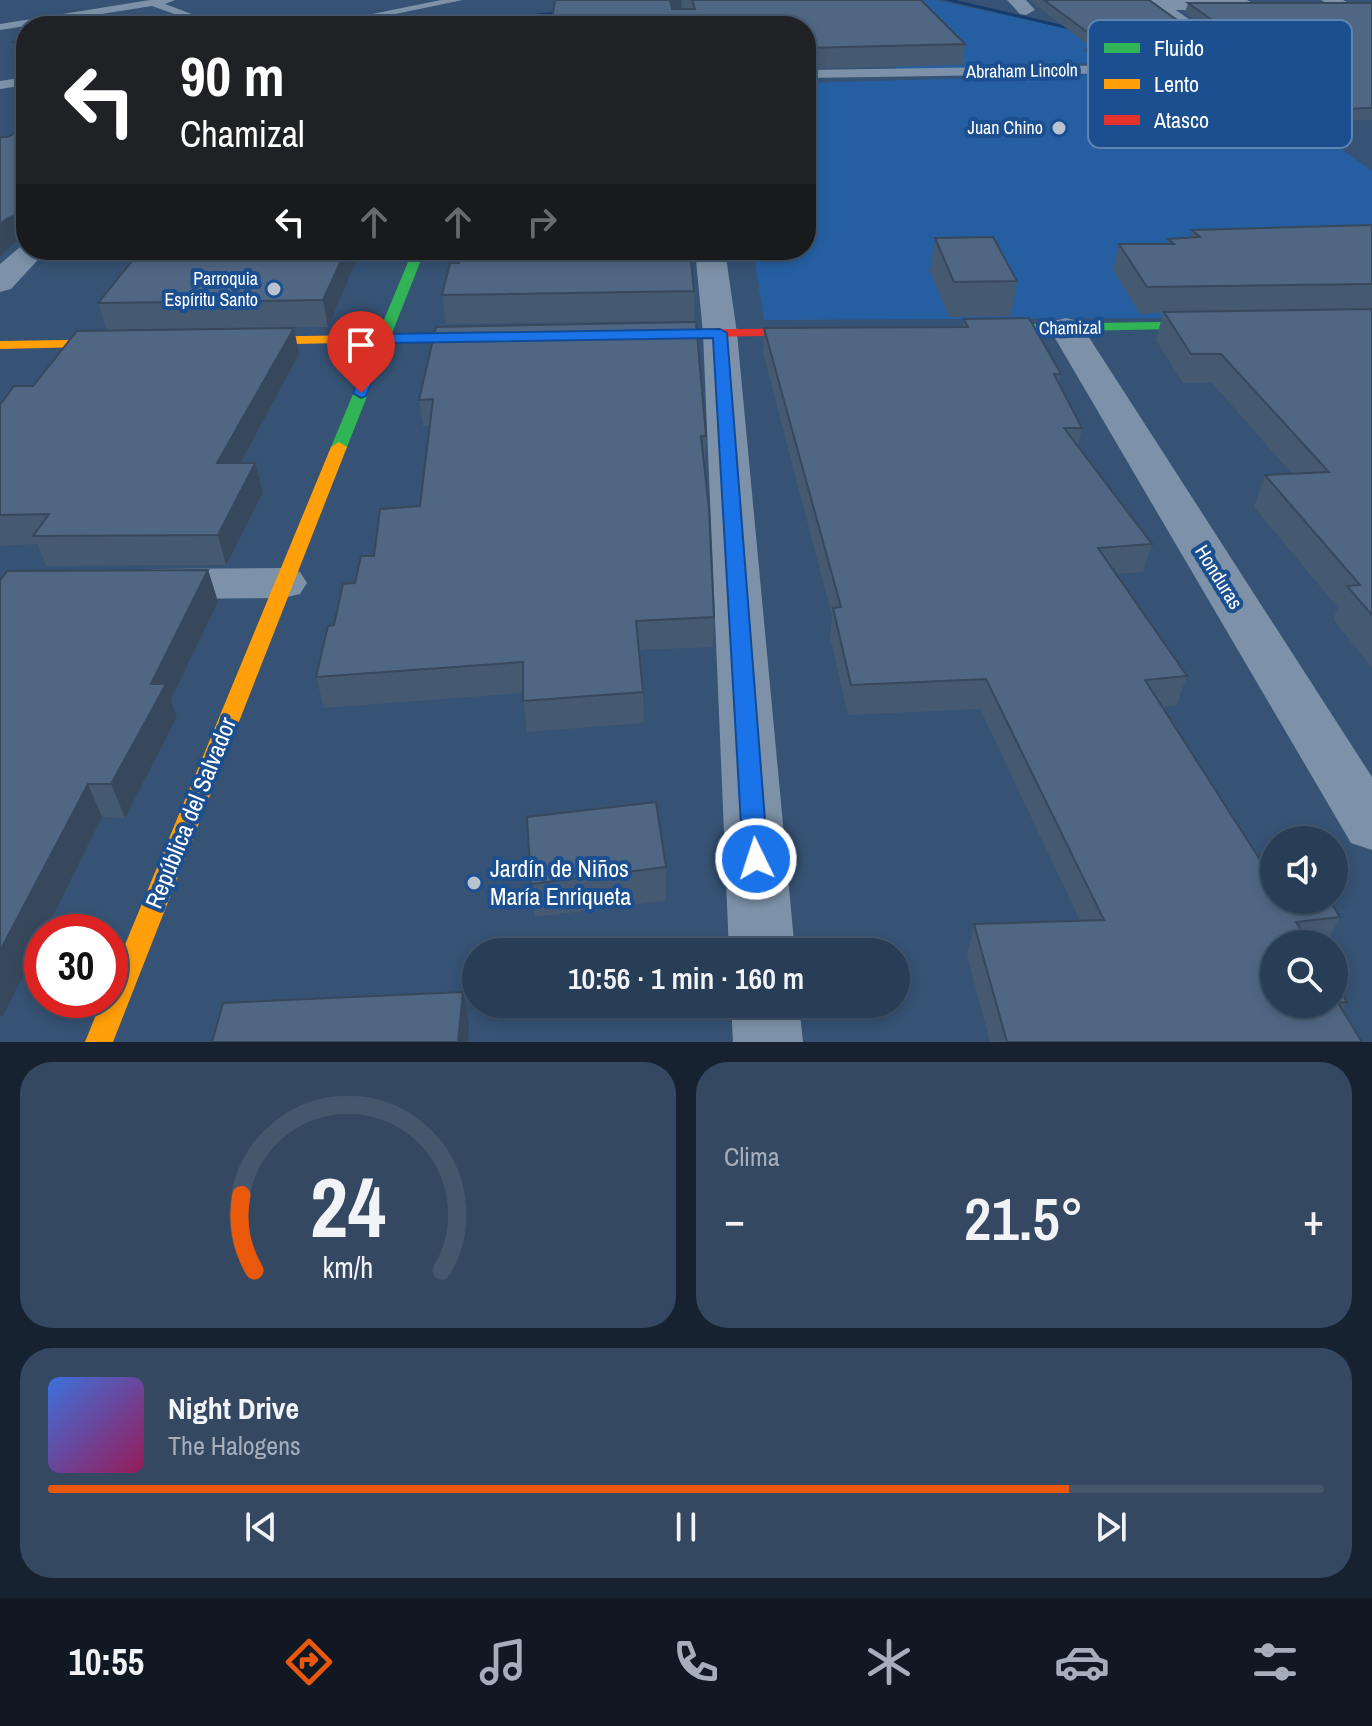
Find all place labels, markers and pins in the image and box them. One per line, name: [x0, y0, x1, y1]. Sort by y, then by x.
place label: Juan Chino: [968, 115, 1043, 140]
marker: Juan Chino: [1050, 119, 1068, 137]
place label: Parroquia Espíritu Santo: [164, 266, 258, 312]
marker: Parroquia Espíritu Santo: [265, 280, 283, 298]
pin: [327, 311, 395, 393]
place label: Jardín de Niños María Enriqueta: [490, 852, 631, 912]
marker: Jardín de Niños María Enriqueta: [465, 874, 483, 892]

